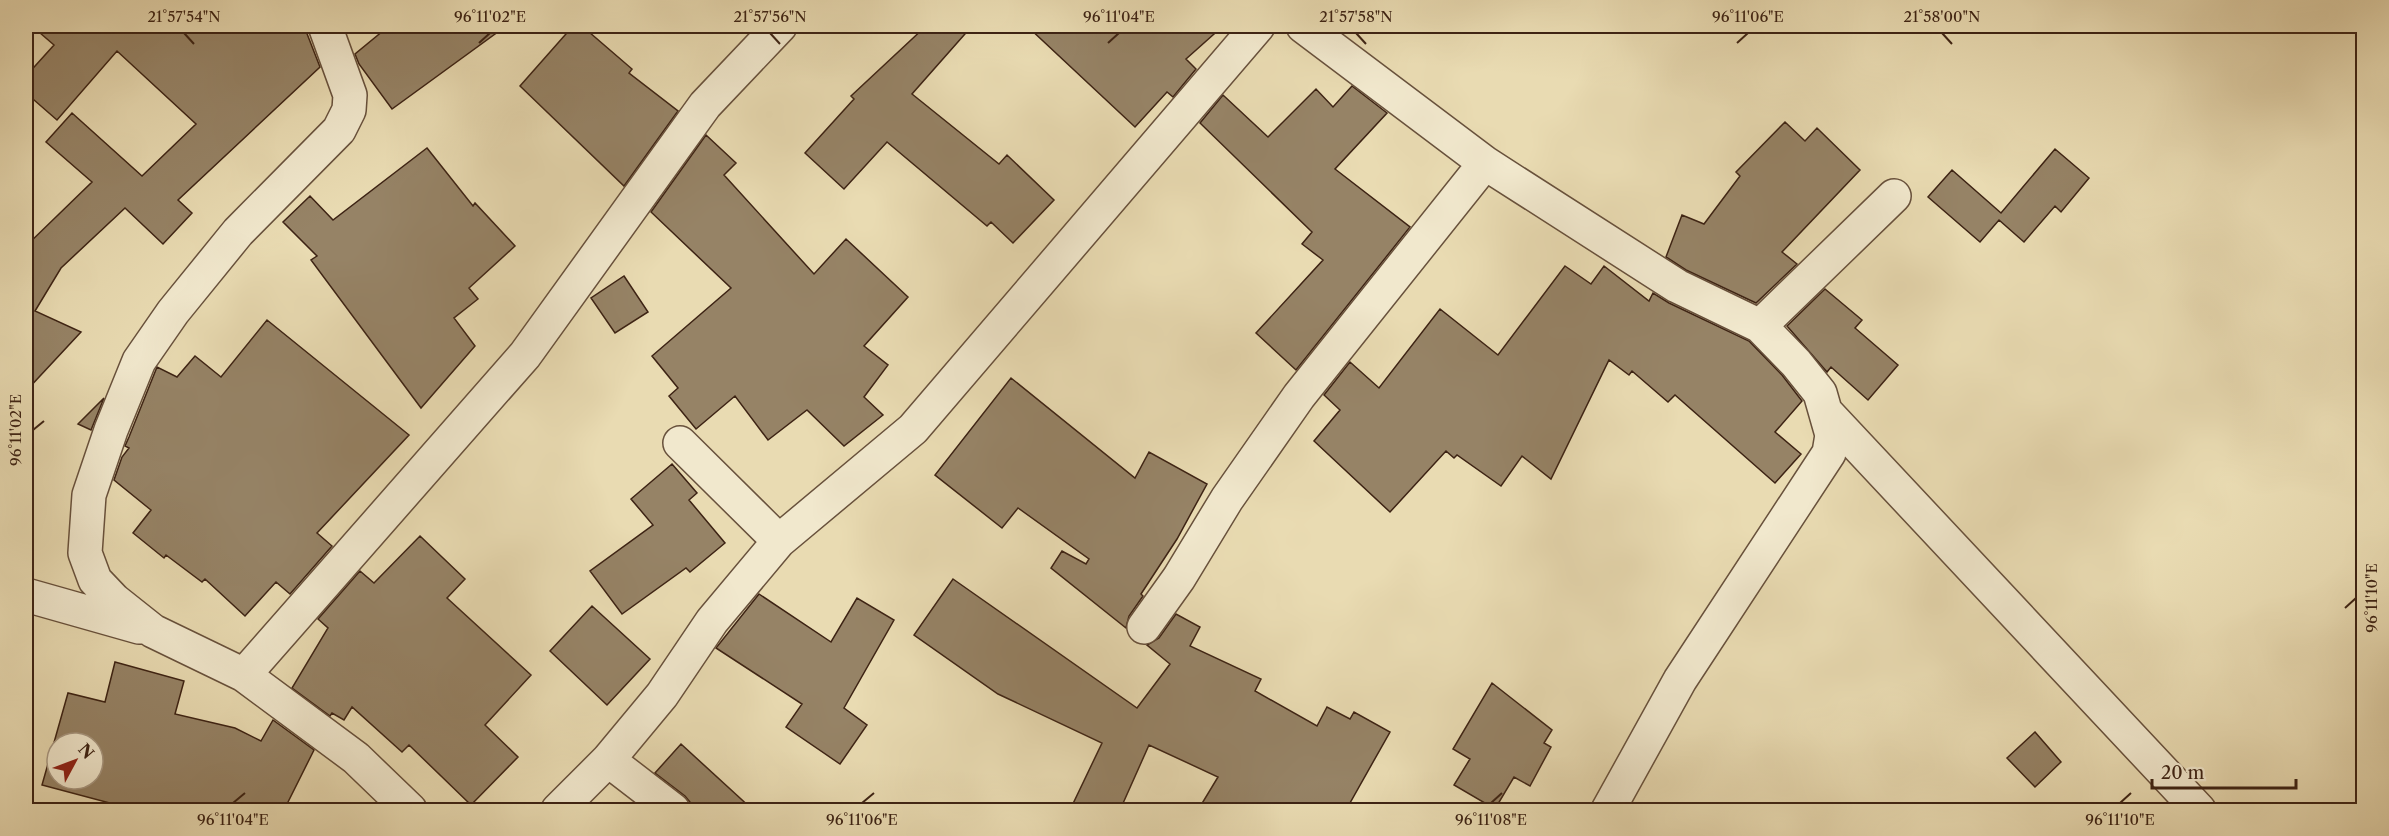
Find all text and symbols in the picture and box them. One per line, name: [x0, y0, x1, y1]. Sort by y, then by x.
text: 21°57'54"N: [147, 7, 221, 26]
text: 96°11'02"E: [454, 7, 526, 26]
text: 21°57'56"N: [733, 7, 807, 26]
text: 96°11'04"E: [1083, 7, 1155, 26]
text: 21°57'58"N: [1319, 7, 1393, 26]
text: 96°11'06"E: [1712, 7, 1784, 26]
text: 21°58'00"N: [1904, 7, 1980, 26]
text: 96°11'02"E: [6, 394, 25, 466]
text: 96°11'10"E: [2362, 563, 2381, 633]
north arrow: [45, 731, 105, 791]
text: N: [74, 739, 98, 763]
scale bar: [2152, 752, 2296, 790]
text: 20 m: [2161, 762, 2205, 784]
text: 96°11'04"E: [197, 810, 269, 829]
text: 96°11'06"E: [826, 810, 898, 829]
text: 96°11'08"E: [1455, 810, 1527, 829]
text: 96°11'10"E: [2085, 810, 2155, 829]

